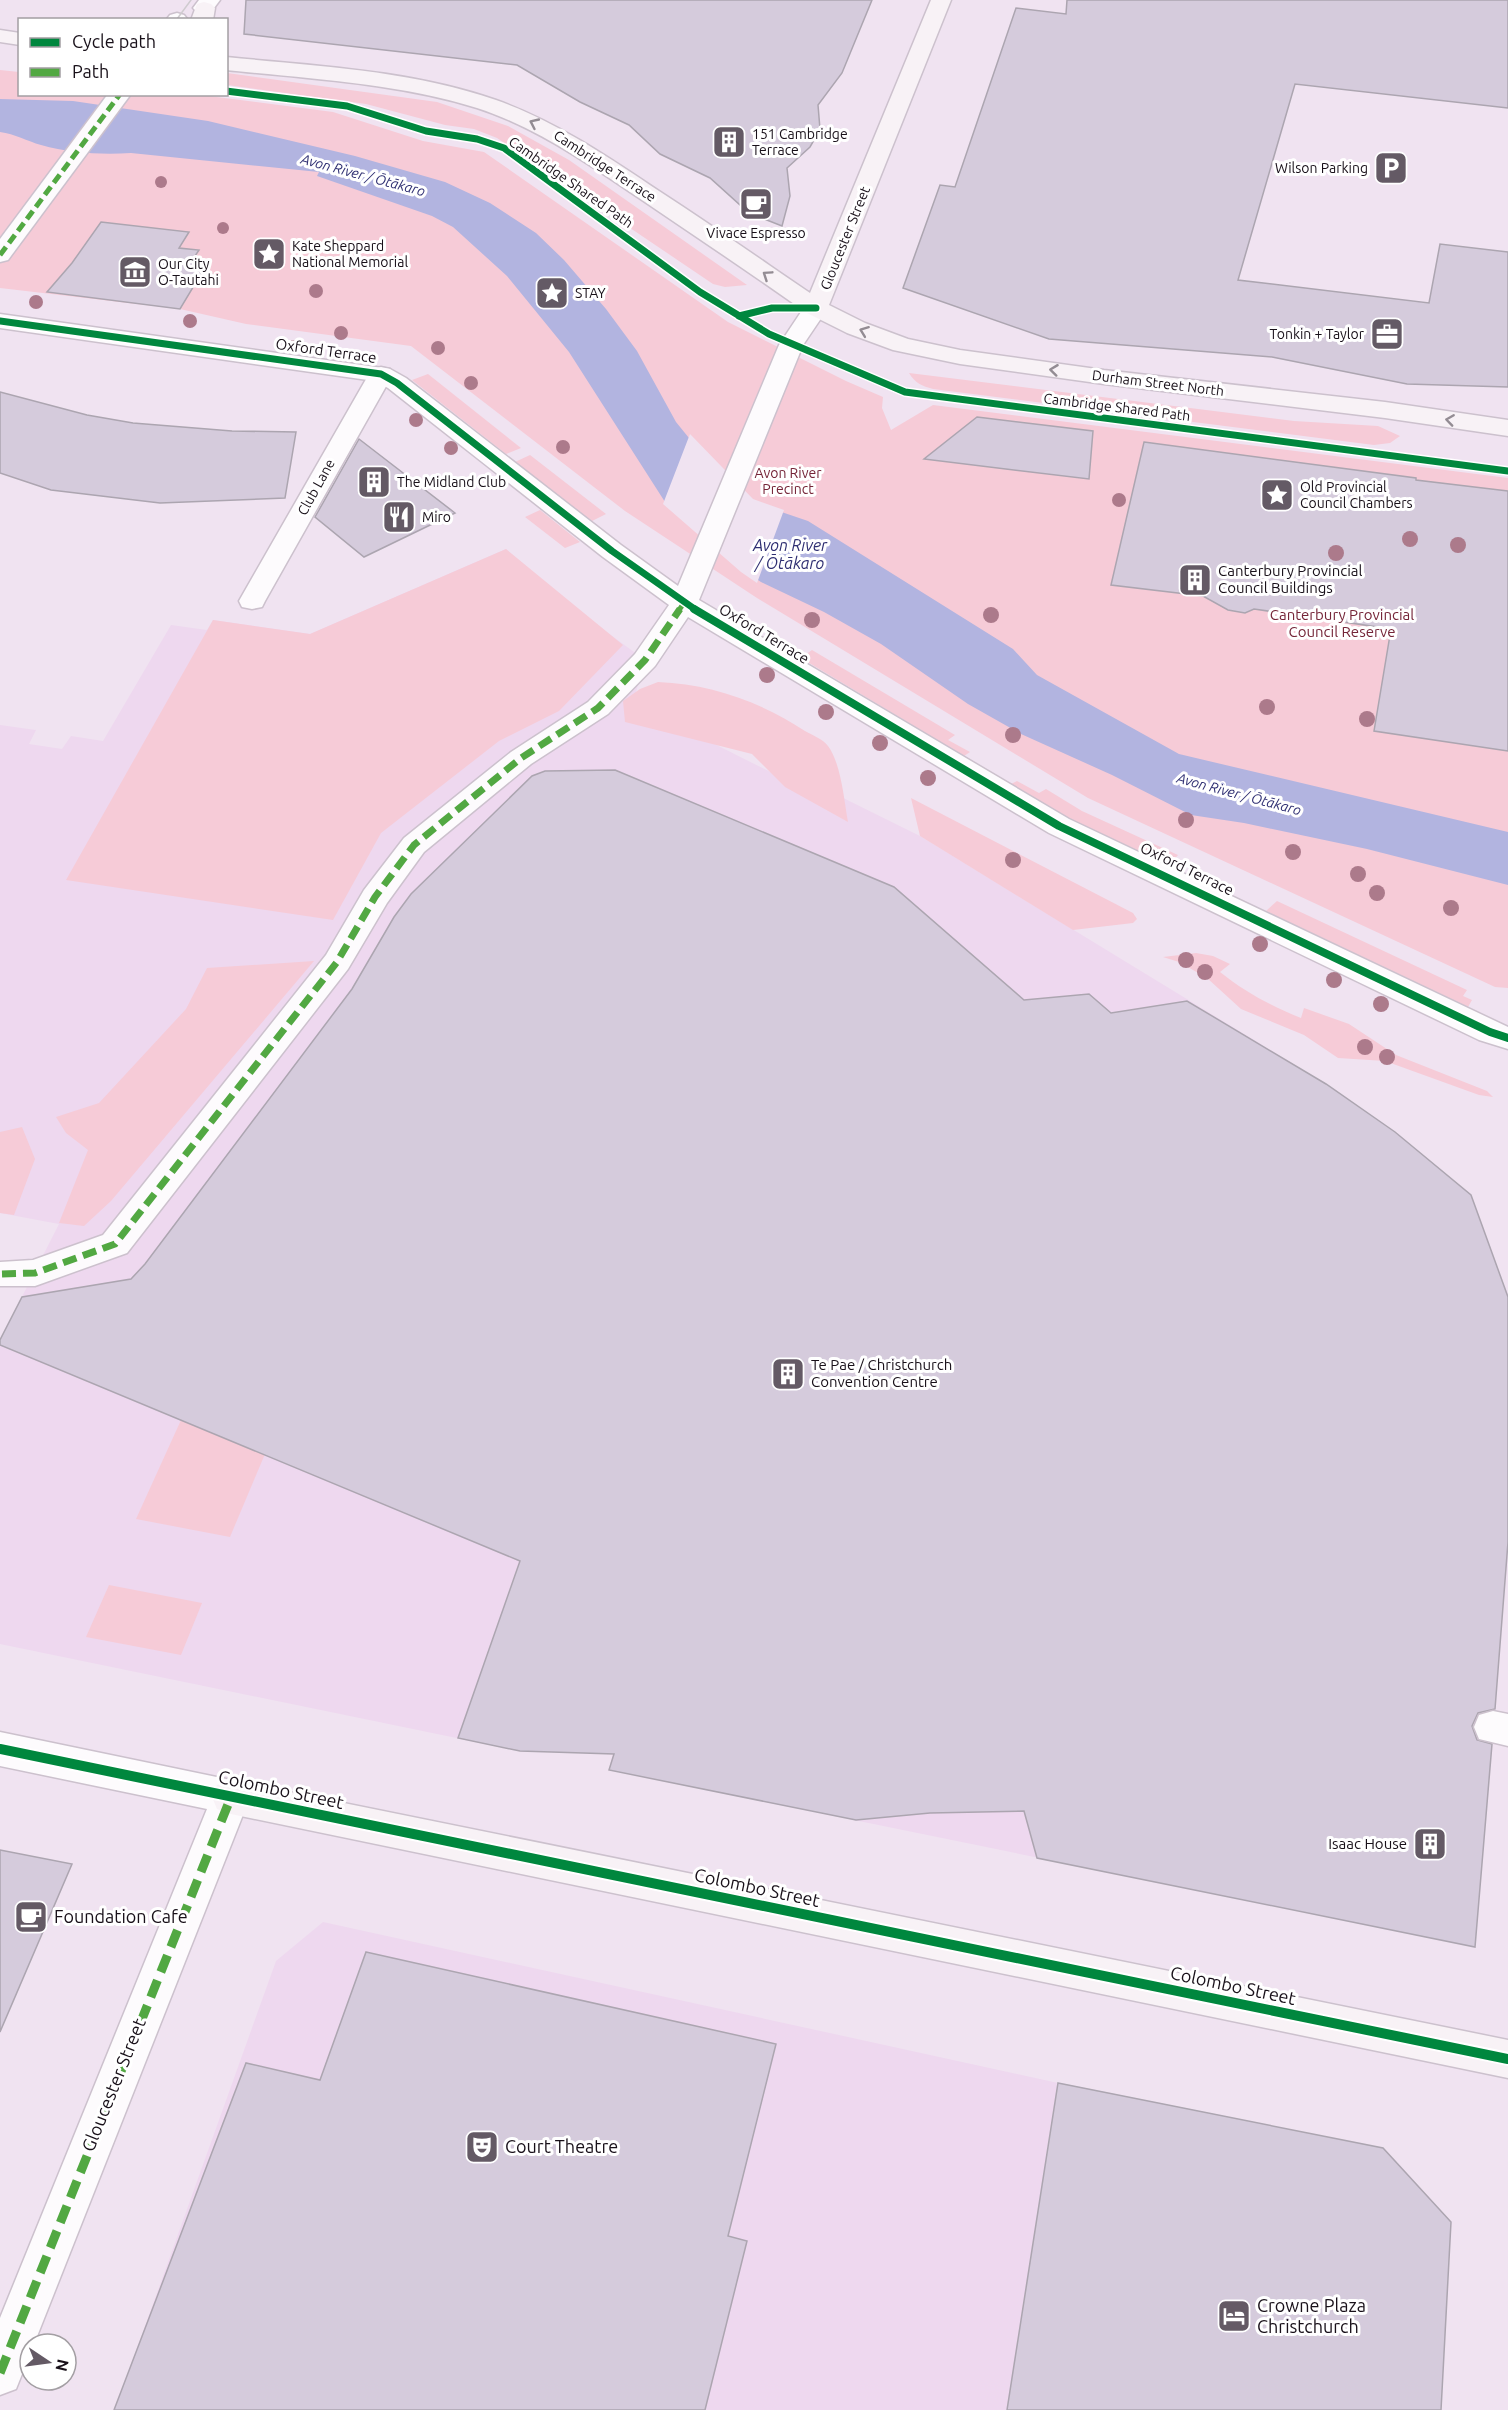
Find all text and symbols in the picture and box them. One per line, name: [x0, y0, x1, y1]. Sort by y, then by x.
legend: [18, 18, 228, 96]
text: Cycle path: [72, 31, 156, 51]
text: Path: [72, 61, 109, 81]
one-way arrow: [529, 119, 540, 131]
building icon: 151 Cambridge Terrace: [711, 124, 747, 160]
place label: 151 Cambridge Terrace: [752, 126, 848, 158]
street label: Cambridge Terrace: [551, 127, 659, 205]
street label: Cambridge Shared Path: [506, 133, 636, 231]
water label: Avon River / Ōtākaro: [298, 150, 427, 199]
parking icon: Wilson Parking: [1373, 150, 1409, 186]
place label: Wilson Parking: [1275, 160, 1368, 176]
street label: Gloucester Street: [817, 183, 873, 292]
cafe icon: Vivace Espresso: [738, 186, 774, 222]
place label: Vivace Espresso: [706, 225, 806, 241]
place icon: Kate Sheppard National Memorial: [251, 236, 287, 272]
place label: Kate Sheppard National Memorial: [292, 238, 408, 270]
museum icon: Our City O-Tautahi: [117, 254, 153, 290]
place label: Our City O-Tautahi: [158, 256, 219, 288]
one-way arrow: [763, 271, 774, 282]
place icon: STAY: [534, 275, 570, 311]
place label: STAY: [575, 285, 606, 301]
office icon: Tonkin + Taylor: [1369, 316, 1405, 352]
one-way arrow: [859, 326, 870, 338]
place label: Tonkin + Taylor: [1270, 326, 1365, 342]
street label: Oxford Terrace: [275, 335, 378, 366]
one-way arrow: [1049, 365, 1059, 377]
street label: Durham Street North: [1091, 367, 1225, 399]
street label: Cambridge Shared Path: [1043, 390, 1191, 424]
one-way arrow: [1446, 414, 1455, 426]
street label: Club Lane: [294, 456, 338, 518]
building icon: The Midland Club: [356, 464, 392, 500]
park label: Avon River Precinct: [754, 465, 822, 497]
place label: The Midland Club: [397, 474, 506, 490]
place icon: Old Provincial Council Chambers: [1259, 477, 1295, 513]
place label: Old Provincial Council Chambers: [1300, 479, 1413, 511]
restaurant icon: Miro: [381, 499, 417, 535]
place label: Miro: [422, 509, 451, 525]
water label: Avon River / Ōtākaro: [752, 536, 828, 572]
building icon: Canterbury Provincial Council Buildings: [1177, 562, 1213, 598]
place label: Canterbury Provincial Council Buildings: [1218, 562, 1363, 596]
street label: Oxford Terrace: [716, 600, 812, 667]
park label: Canterbury Provincial Council Reserve: [1270, 606, 1414, 640]
water label: Avon River / Ōtākaro: [1174, 769, 1303, 818]
street label: Oxford Terrace: [1138, 839, 1237, 898]
building icon: Te Pae / Christchurch Convention Centre: [770, 1356, 806, 1392]
place label: Te Pae / Christchurch Convention Centre: [811, 1356, 952, 1390]
street label: Colombo Street: [217, 1766, 346, 1812]
building icon: Isaac House: [1412, 1826, 1448, 1862]
place label: Isaac House: [1328, 1835, 1407, 1852]
street label: Colombo Street: [693, 1864, 822, 1910]
cafe icon: Foundation Cafe: [13, 1899, 49, 1935]
place label: Foundation Cafe: [54, 1906, 188, 1926]
street label: Colombo Street: [1169, 1962, 1298, 2008]
street label: Gloucester Street: [77, 2015, 149, 2154]
theatre icon: Court Theatre: [464, 2129, 500, 2165]
place label: Court Theatre: [505, 2136, 618, 2156]
place label: Crowne Plaza Christchurch: [1257, 2295, 1366, 2336]
hotel icon: Crowne Plaza Christchurch: [1216, 2298, 1252, 2334]
north arrow: [18, 2332, 78, 2392]
text: N: [53, 2358, 73, 2373]

